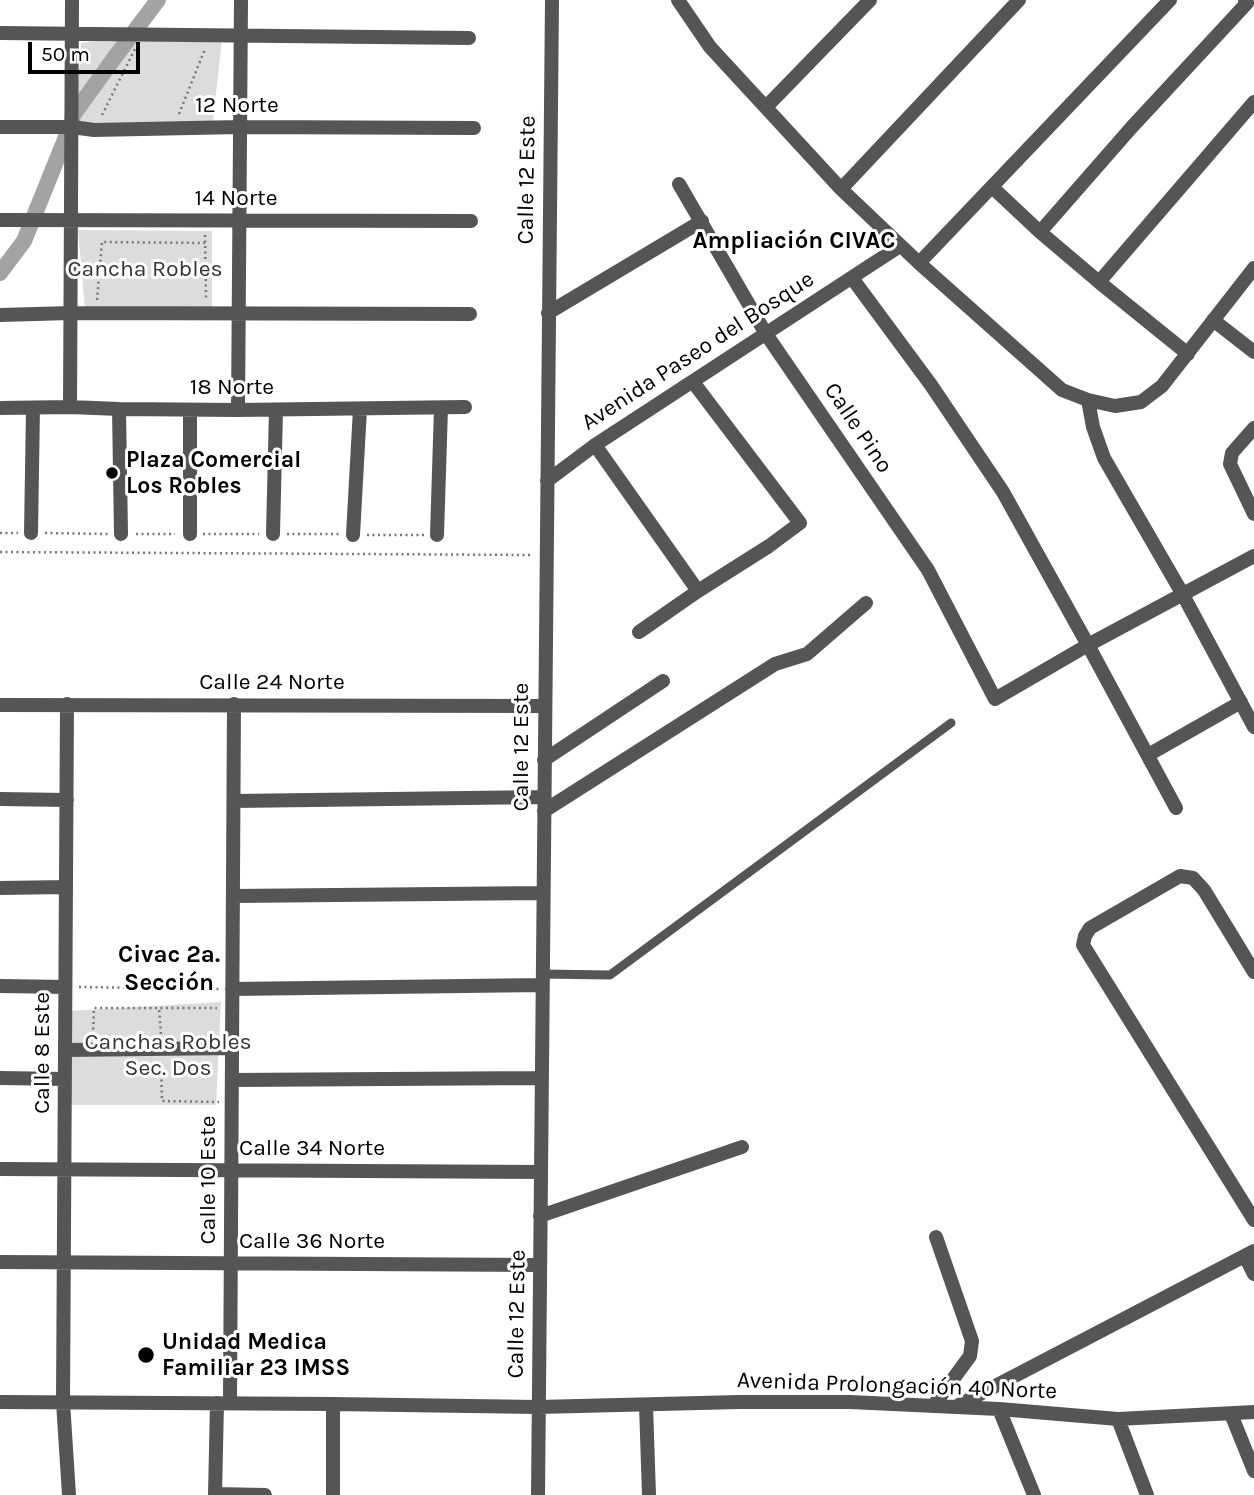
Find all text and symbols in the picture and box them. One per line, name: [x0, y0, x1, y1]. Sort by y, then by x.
scale bar: [32, 28, 144, 72]
text: 50 m: [41, 42, 90, 66]
street label: 12 Norte: [195, 91, 279, 119]
street label: Calle 12 Este: [512, 115, 542, 245]
street label: 14 Norte: [195, 184, 277, 212]
district label: Ampliación CIVAC: [692, 227, 896, 255]
park label: Cancha Robles: [67, 255, 223, 283]
street label: Avenida Paseo del Bosque: [577, 266, 819, 436]
street label: 18 Norte: [190, 373, 274, 401]
street label: Calle Pino: [818, 378, 898, 478]
place label: Plaza Comercial Los Robles: [126, 446, 301, 500]
marker: Plaza Comercial Los Robles: [104, 465, 120, 481]
street label: Calle 24 Norte: [199, 668, 345, 696]
street label: Calle 12 Este: [507, 683, 535, 811]
district label: Civac 2a. Sección: [118, 941, 220, 997]
street label: Calle 8 Este: [28, 992, 56, 1114]
park label: Canchas Robles Sec. Dos: [84, 1028, 252, 1082]
street label: Calle 10 Este: [194, 1115, 222, 1245]
street label: Calle 34 Norte: [239, 1134, 385, 1162]
street label: Calle 36 Norte: [239, 1227, 385, 1255]
street label: Calle 12 Este: [502, 1249, 532, 1379]
place label: Unidad Medica Familiar 23 IMSS: [162, 1328, 350, 1382]
marker: Unidad Medica Familiar 23 IMSS: [136, 1345, 156, 1365]
street label: Avenida Prolongación 40 Norte: [736, 1367, 1058, 1405]

